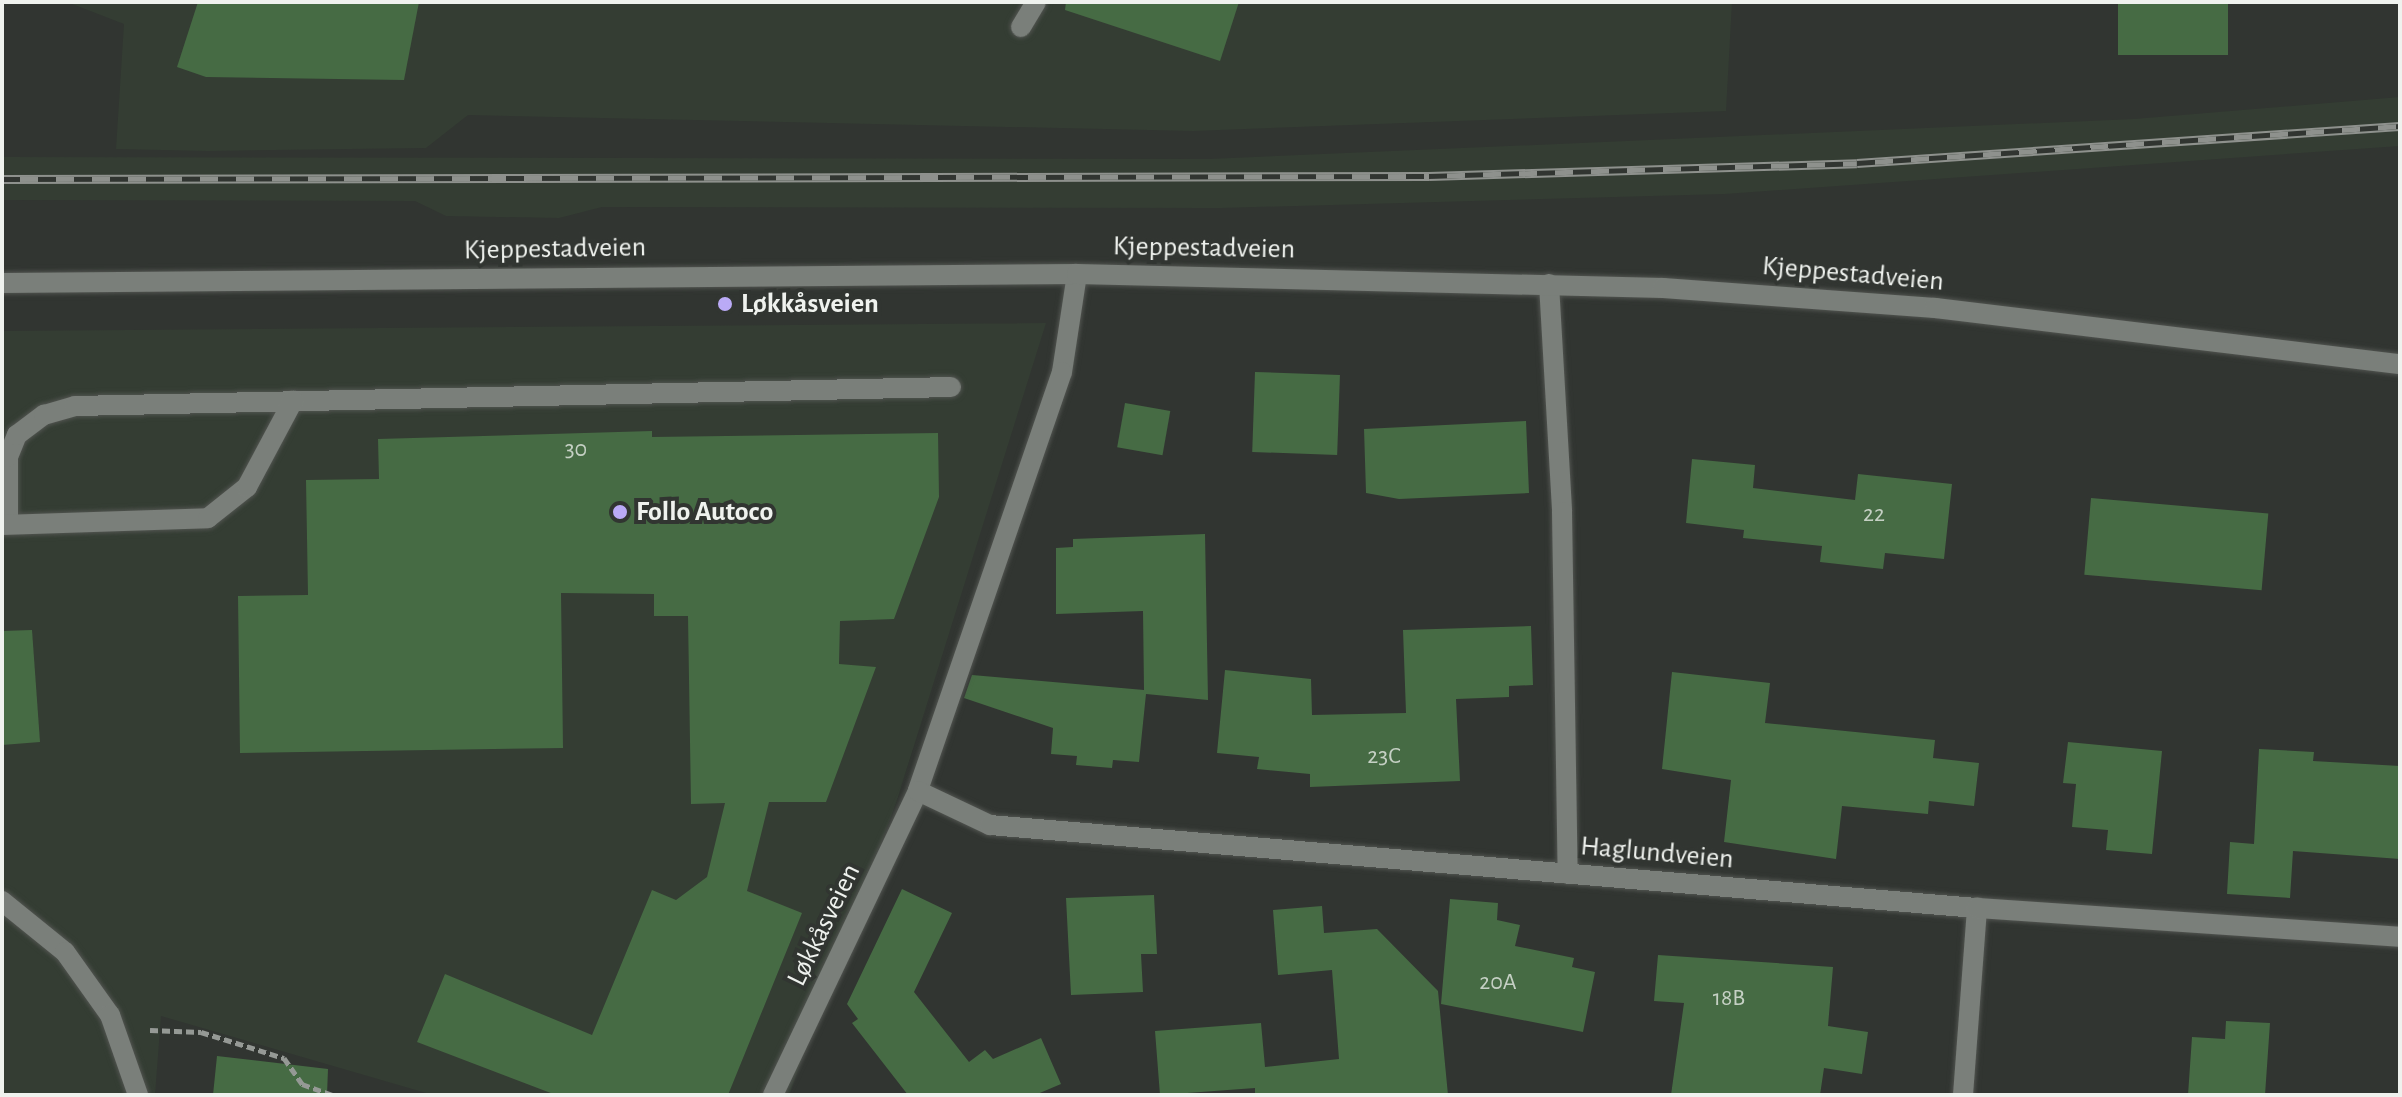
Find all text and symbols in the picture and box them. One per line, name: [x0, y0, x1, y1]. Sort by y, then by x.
street label: Kjeppestadveien: [1113, 230, 1295, 266]
street label: Kjeppestadveien: [464, 231, 646, 267]
street label: Kjeppestadveien: [1761, 249, 1945, 299]
place label: Løkkåsveien: [741, 287, 879, 321]
marker: Løkkåsveien: [716, 295, 734, 313]
house number: 30: [565, 436, 587, 464]
place label: Follo Autoco: [636, 495, 773, 529]
house number: 22: [1863, 501, 1885, 529]
marker: Follo Autoco: [611, 503, 629, 521]
house number: 23C: [1367, 743, 1401, 771]
street label: Haglundveien: [1579, 830, 1735, 876]
street label: Løkkåsveien: [780, 858, 868, 992]
house number: 20A: [1479, 969, 1517, 997]
house number: 18B: [1713, 985, 1745, 1013]

